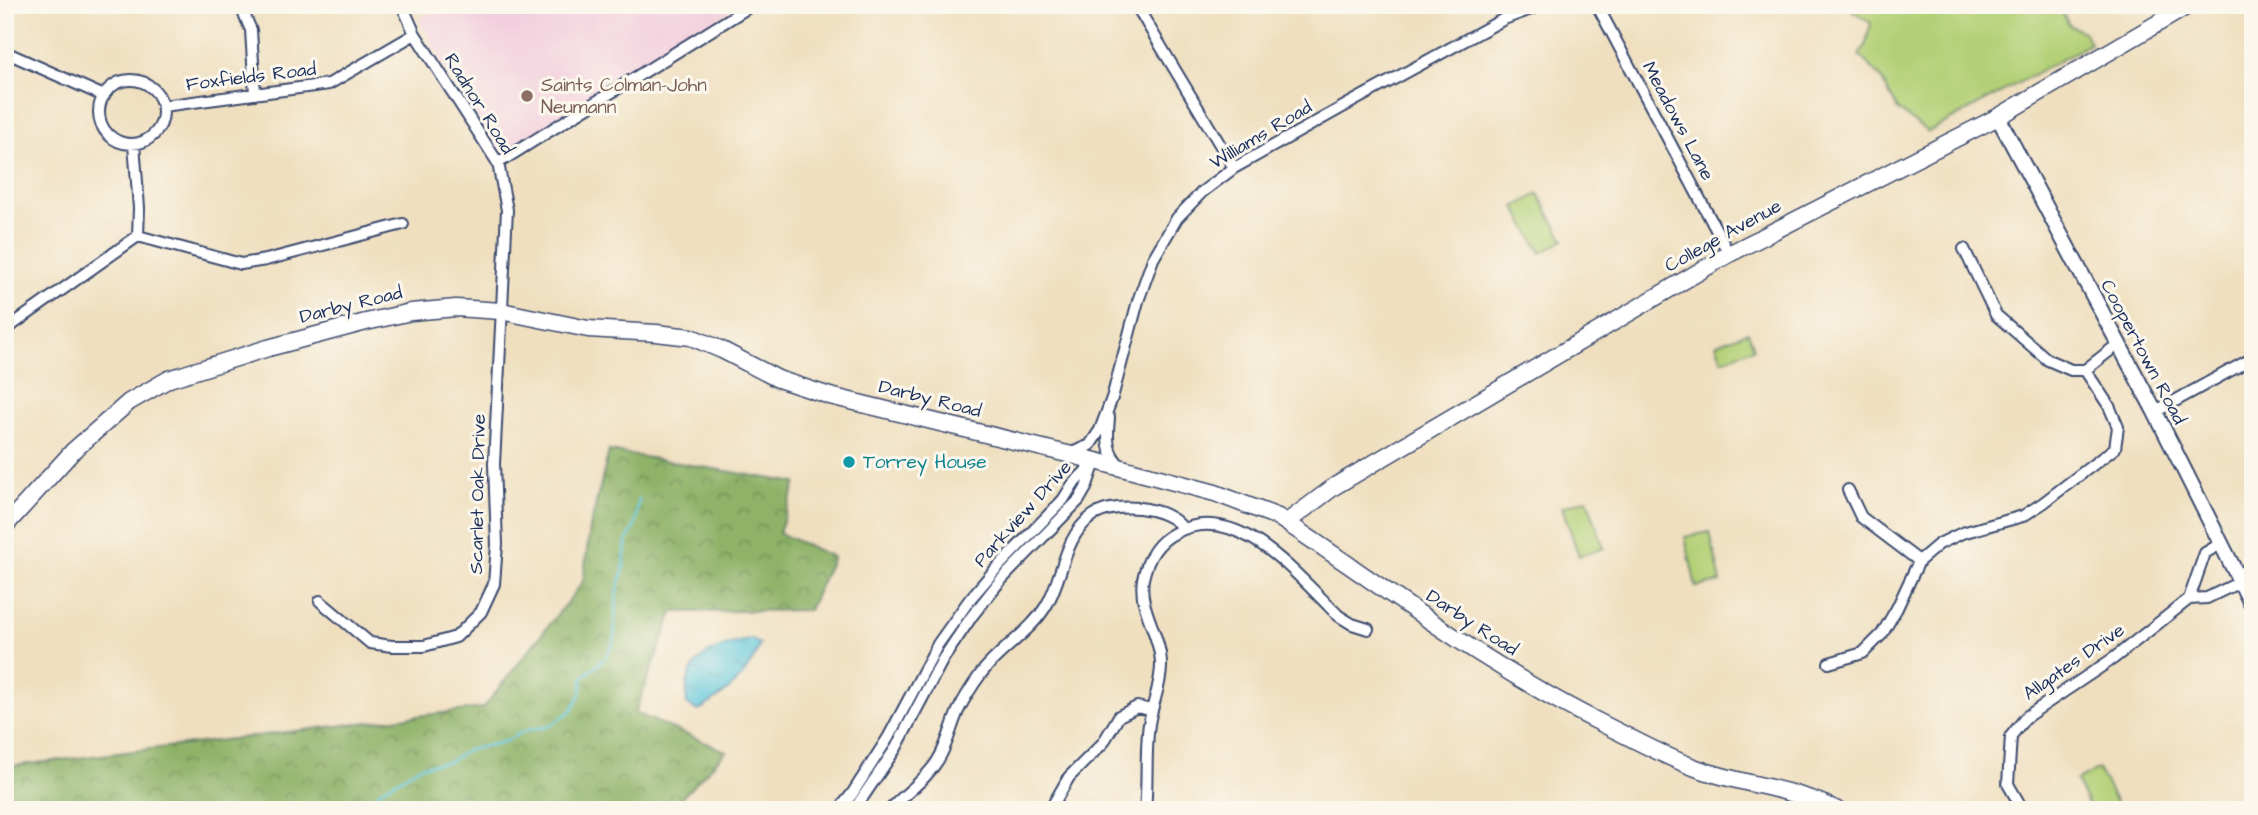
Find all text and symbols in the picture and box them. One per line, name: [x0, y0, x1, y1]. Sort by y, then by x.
street label: Radnor Road: [437, 48, 521, 160]
street label: Foxfields Road: [184, 56, 318, 98]
street label: Meadows Lane: [1635, 57, 1721, 185]
place label: Saints Colman-John Neumann: [541, 72, 707, 121]
marker: Saints Colman-John Neumann: [519, 88, 535, 104]
street label: Williams Road: [1205, 94, 1317, 176]
street label: College Avenue: [1660, 193, 1787, 280]
street label: Coopertown Road: [2093, 275, 2193, 429]
street label: Darby Road: [297, 279, 406, 332]
street label: Darby Road: [876, 373, 984, 426]
street label: Scarlet Oak Drive: [463, 414, 493, 574]
place label: Torrey House: [863, 449, 986, 477]
marker: Torrey House: [841, 454, 857, 470]
street label: Parkview Drive: [968, 455, 1078, 573]
street label: Darby Road: [1420, 583, 1524, 664]
street label: Allgates Drive: [2018, 617, 2131, 708]

